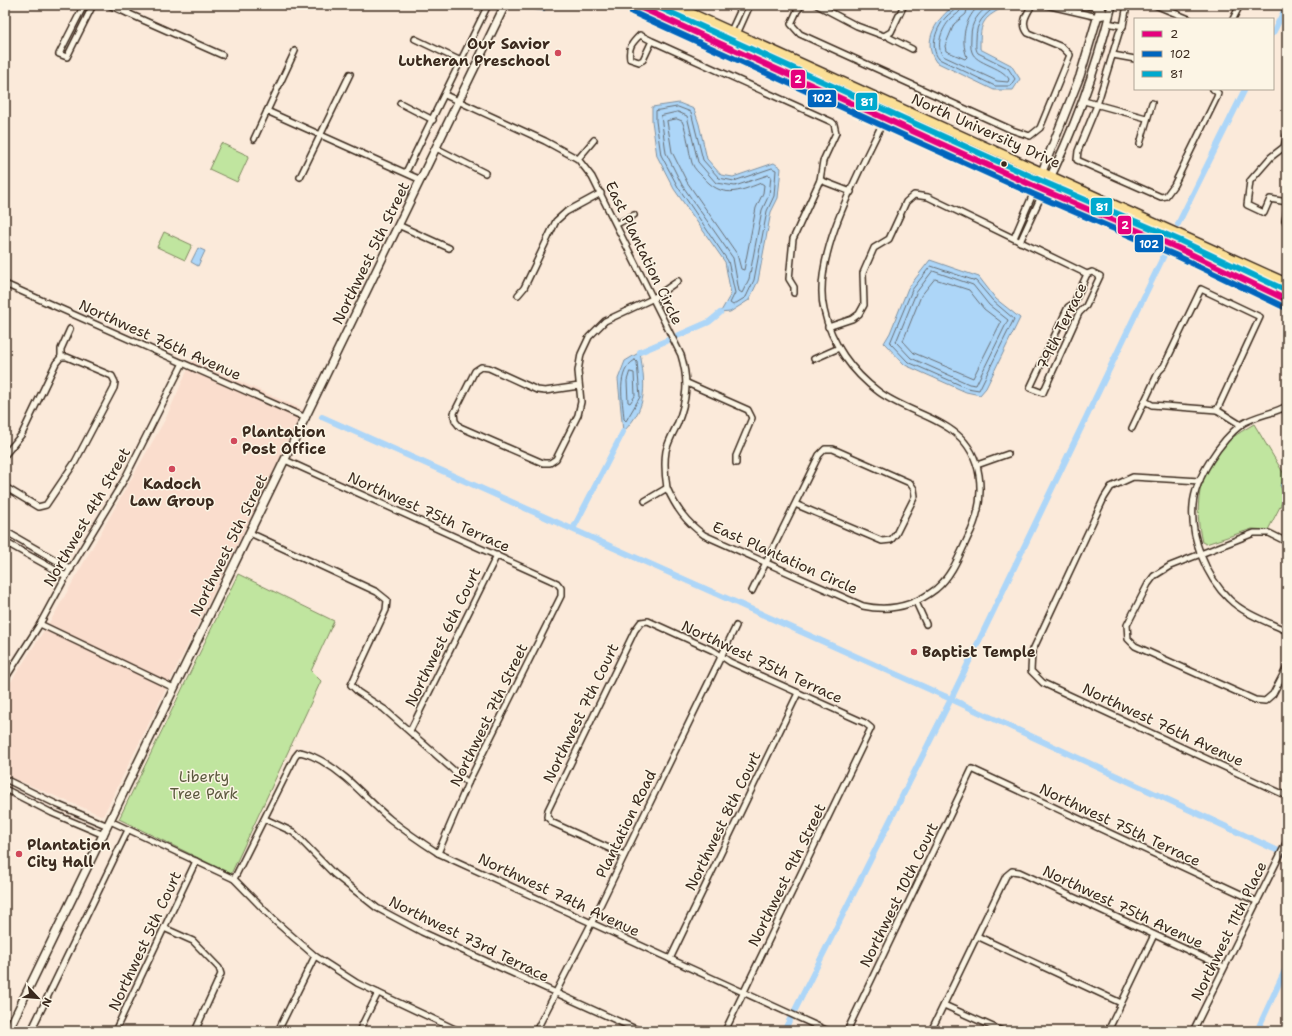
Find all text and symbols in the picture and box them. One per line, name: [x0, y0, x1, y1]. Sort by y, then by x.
legend: [1134, 18, 1274, 90]
text: 2: [1170, 26, 1178, 42]
place label: Our Savior Lutheran Preschool: [398, 34, 550, 71]
text: 102: [1170, 46, 1191, 62]
marker: Our Savior Lutheran Preschool: [553, 48, 563, 58]
text: 81: [1170, 66, 1183, 82]
line badge: 2: [790, 69, 806, 89]
text: 2: [794, 72, 802, 87]
line badge: 102: [807, 89, 837, 108]
street label: North University Drive: [908, 89, 1064, 173]
text: 102: [812, 91, 832, 106]
line badge: 81: [855, 92, 878, 111]
text: 81: [861, 95, 873, 110]
unlabelled marker: [999, 159, 1009, 169]
street label: Northwest 5th Street: [328, 178, 414, 328]
street label: East Plantation Circle: [601, 178, 687, 328]
line badge: 81: [1090, 197, 1113, 216]
text: 81: [1096, 200, 1108, 215]
line badge: 2: [1117, 215, 1132, 235]
text: 2: [1121, 218, 1129, 233]
line badge: 102: [1134, 234, 1164, 253]
text: 102: [1139, 237, 1159, 252]
street label: 79th Terrace: [1032, 279, 1092, 373]
street label: Northwest 76th Avenue: [76, 295, 244, 385]
place label: Plantation Post Office: [242, 422, 326, 459]
marker: Plantation Post Office: [229, 436, 239, 446]
street label: Northwest 4th Street: [39, 444, 135, 590]
marker: Kadoch Law Group: [167, 464, 177, 474]
street label: Northwest 75th Terrace: [345, 467, 513, 557]
street label: Northwest 5th Street: [186, 470, 272, 620]
place label: Kadoch Law Group: [130, 474, 214, 511]
street label: East Plantation Circle: [709, 517, 861, 599]
street label: Northwest 6th Court: [401, 564, 485, 710]
street label: Northwest 75th Terrace: [678, 616, 846, 708]
street label: Northwest 7th Street: [446, 640, 532, 790]
street label: Northwest 7th Court: [539, 640, 623, 786]
place label: Baptist Temple: [922, 642, 1036, 662]
marker: Baptist Temple: [909, 647, 919, 657]
street label: Northwest 76th Avenue: [1079, 679, 1247, 771]
street label: Northwest 8th Court: [681, 748, 765, 894]
street label: Plantation Road: [591, 766, 661, 881]
park label: Liberty Tree Park: [170, 767, 238, 804]
street label: Northwest 75th Terrace: [1036, 779, 1204, 871]
street label: Northwest 9th Street: [744, 800, 830, 950]
street label: Northwest 10th Court: [855, 819, 943, 971]
place label: Plantation City Hall: [27, 835, 110, 872]
marker: Plantation City Hall: [14, 849, 24, 859]
street label: Northwest 74th Avenue: [475, 849, 643, 941]
street label: Northwest 11th Place: [1187, 858, 1271, 1004]
street label: Northwest 75th Avenue: [1040, 861, 1206, 953]
street label: Northwest 5th Court: [104, 868, 186, 1014]
street label: Northwest 73rd Terrace: [385, 891, 553, 987]
north arrow: [18, 978, 58, 1018]
text: N: [38, 995, 55, 1010]

